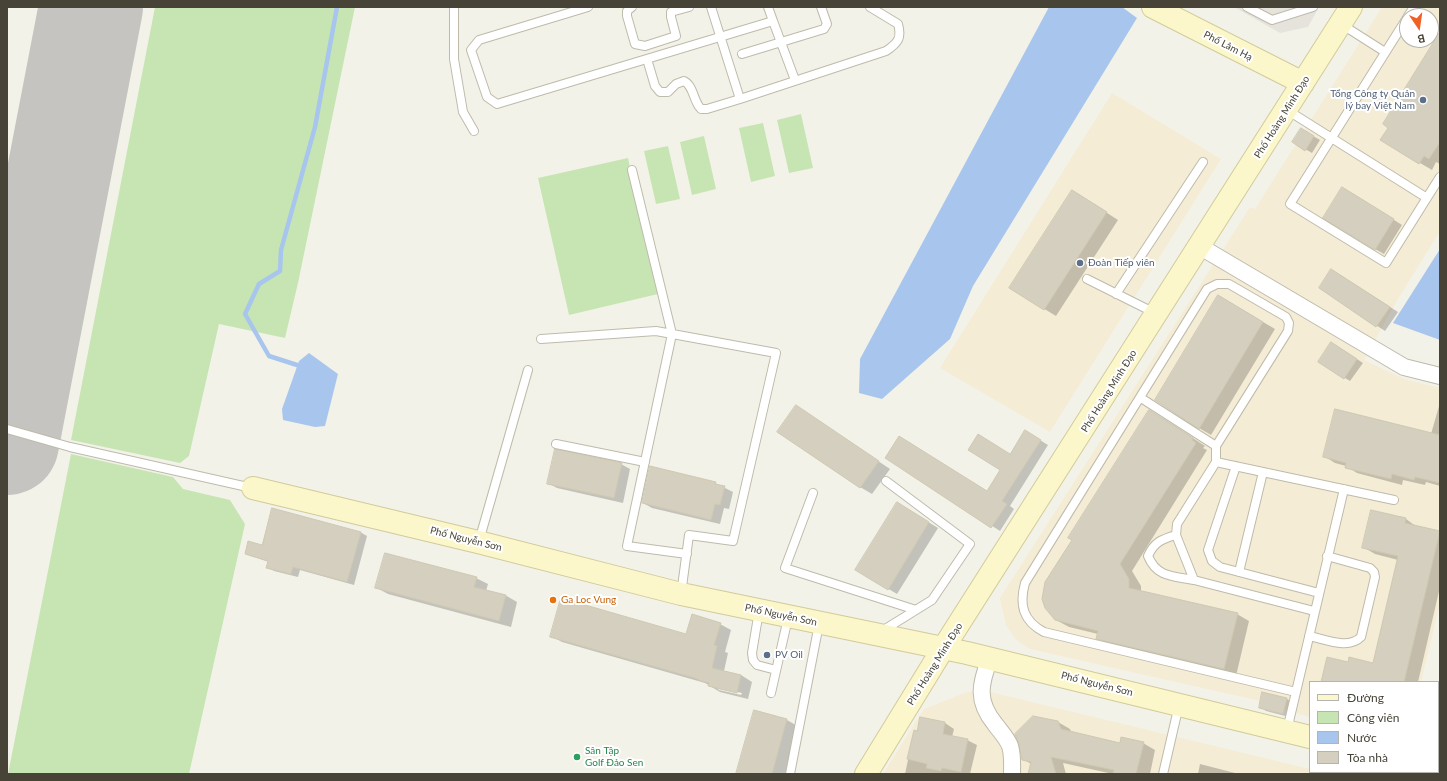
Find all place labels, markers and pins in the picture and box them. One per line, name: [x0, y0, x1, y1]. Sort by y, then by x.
place label: Tổng Công ty Quản lý bay Việt Nam: [1330, 88, 1415, 112]
marker: Tổng Công ty Quản lý bay Việt Nam: [1418, 95, 1428, 105]
place label: Đoàn Tiếp viên: [1088, 257, 1155, 269]
marker: Đoàn Tiếp viên: [1075, 258, 1085, 268]
place label: Ga Loc Vung: [561, 594, 616, 606]
marker: Ga Loc Vung: [548, 595, 558, 605]
place label: PV Oil: [775, 649, 803, 661]
marker: PV Oil: [762, 650, 772, 660]
place label: Sân Tập Golf Đảo Sen: [585, 745, 643, 768]
marker: Sân Tập Golf Đảo Sen: [572, 752, 582, 762]

